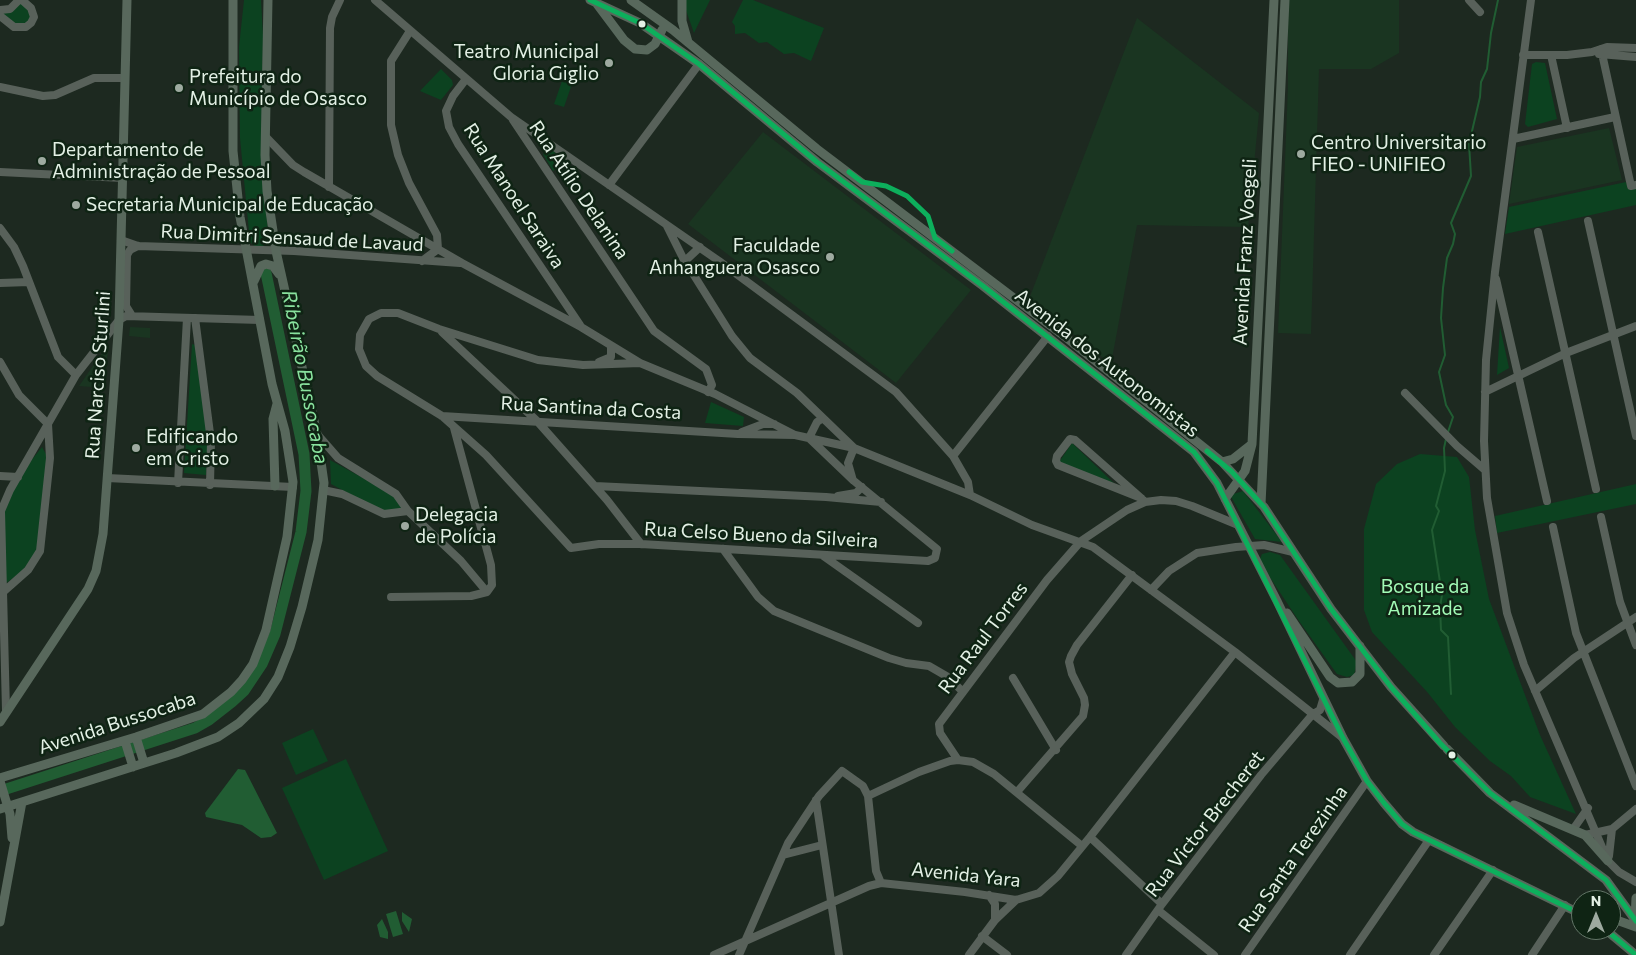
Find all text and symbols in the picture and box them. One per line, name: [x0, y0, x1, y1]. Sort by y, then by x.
unlabelled marker: [637, 19, 647, 29]
place label: Teatro Municipal Gloria Giglio: [453, 41, 599, 85]
marker: Teatro Municipal Gloria Giglio: [603, 57, 615, 69]
place label: Prefeitura do Município de Osasco: [189, 66, 367, 110]
marker: Prefeitura do Município de Osasco: [173, 82, 185, 94]
street label: Rua Atílio Delanina: [524, 116, 634, 264]
street label: Rua Manoel Saraiva: [459, 119, 569, 273]
place label: Centro Universitario FIEO - UNIFIEO: [1311, 132, 1486, 176]
place label: Departamento de Administração de Pessoal: [52, 139, 270, 183]
marker: Centro Universitario FIEO - UNIFIEO: [1295, 148, 1307, 160]
marker: Departamento de Administração de Pessoal: [36, 155, 48, 167]
street label: Avenida Franz Voegeli: [1229, 158, 1261, 346]
place label: Secretaria Municipal de Educação: [86, 194, 373, 216]
marker: Secretaria Municipal de Educação: [70, 199, 82, 211]
street label: Rua Dimitri Sensaud de Lavaud: [160, 220, 424, 256]
place label: Faculdade Anhanguera Osasco: [649, 235, 820, 279]
marker: Faculdade Anhanguera Osasco: [824, 251, 836, 263]
street label: Avenida dos Autonomistas: [1010, 284, 1204, 442]
water label: Ribeirão Bussocaba: [276, 288, 334, 466]
street label: Rua Narciso Sturlini: [81, 290, 115, 460]
street label: Rua Santina da Costa: [500, 392, 682, 424]
place label: Edificando em Cristo: [146, 426, 238, 470]
marker: Edificando em Cristo: [130, 442, 142, 454]
place label: Delegacia de Polícia: [415, 504, 498, 548]
street label: Rua Celso Bueno da Silveira: [643, 517, 879, 553]
marker: Delegacia de Polícia: [399, 520, 411, 532]
park label: Bosque da Amizade: [1381, 576, 1469, 620]
street label: Rua Raul Torres: [934, 578, 1032, 698]
street label: Avenida Bussocaba: [35, 687, 199, 759]
street label: Rua Victor Brecheret: [1141, 746, 1269, 902]
unlabelled marker: [1447, 750, 1457, 760]
street label: Rua Santa Terezinha: [1234, 781, 1352, 937]
street label: Avenida Yara: [910, 858, 1022, 892]
north arrow: [1571, 890, 1621, 940]
text: N: [1591, 892, 1601, 909]

